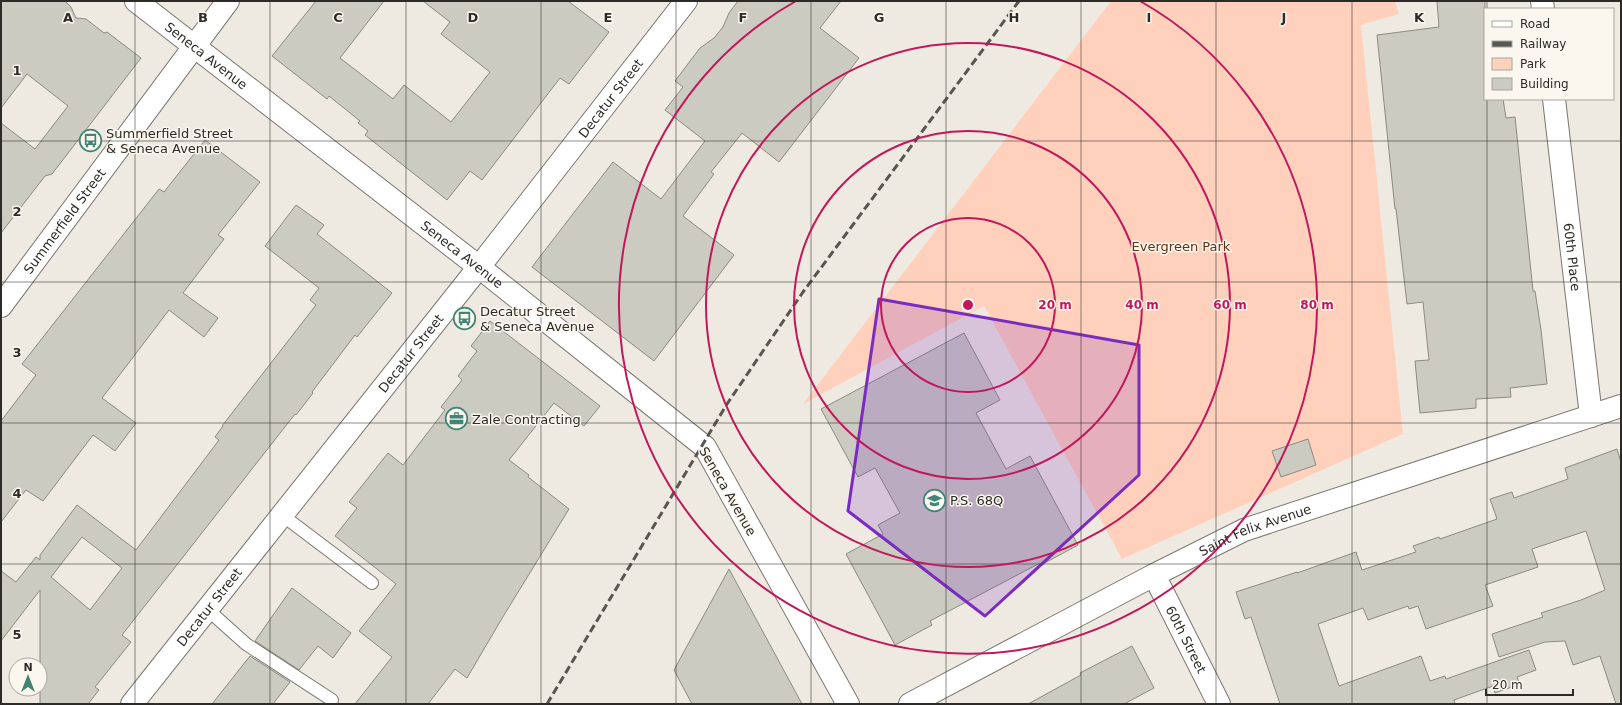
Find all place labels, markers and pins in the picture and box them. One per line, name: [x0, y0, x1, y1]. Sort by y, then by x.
place label: Summerfield Street & Seneca Avenue: [106, 126, 233, 156]
bus stop icon: Summerfield Street & Seneca Avenue: [78, 127, 104, 153]
centre of rings: [961, 298, 975, 312]
place label: Decatur Street & Seneca Avenue: [480, 304, 594, 334]
bus stop icon: Decatur Street & Seneca Avenue: [452, 305, 478, 331]
office icon: Zale Contracting: [444, 406, 470, 432]
place label: Zale Contracting: [472, 412, 581, 427]
school or university icon: P.S. 68Q: [922, 487, 948, 513]
place label: P.S. 68Q: [950, 493, 1003, 508]

